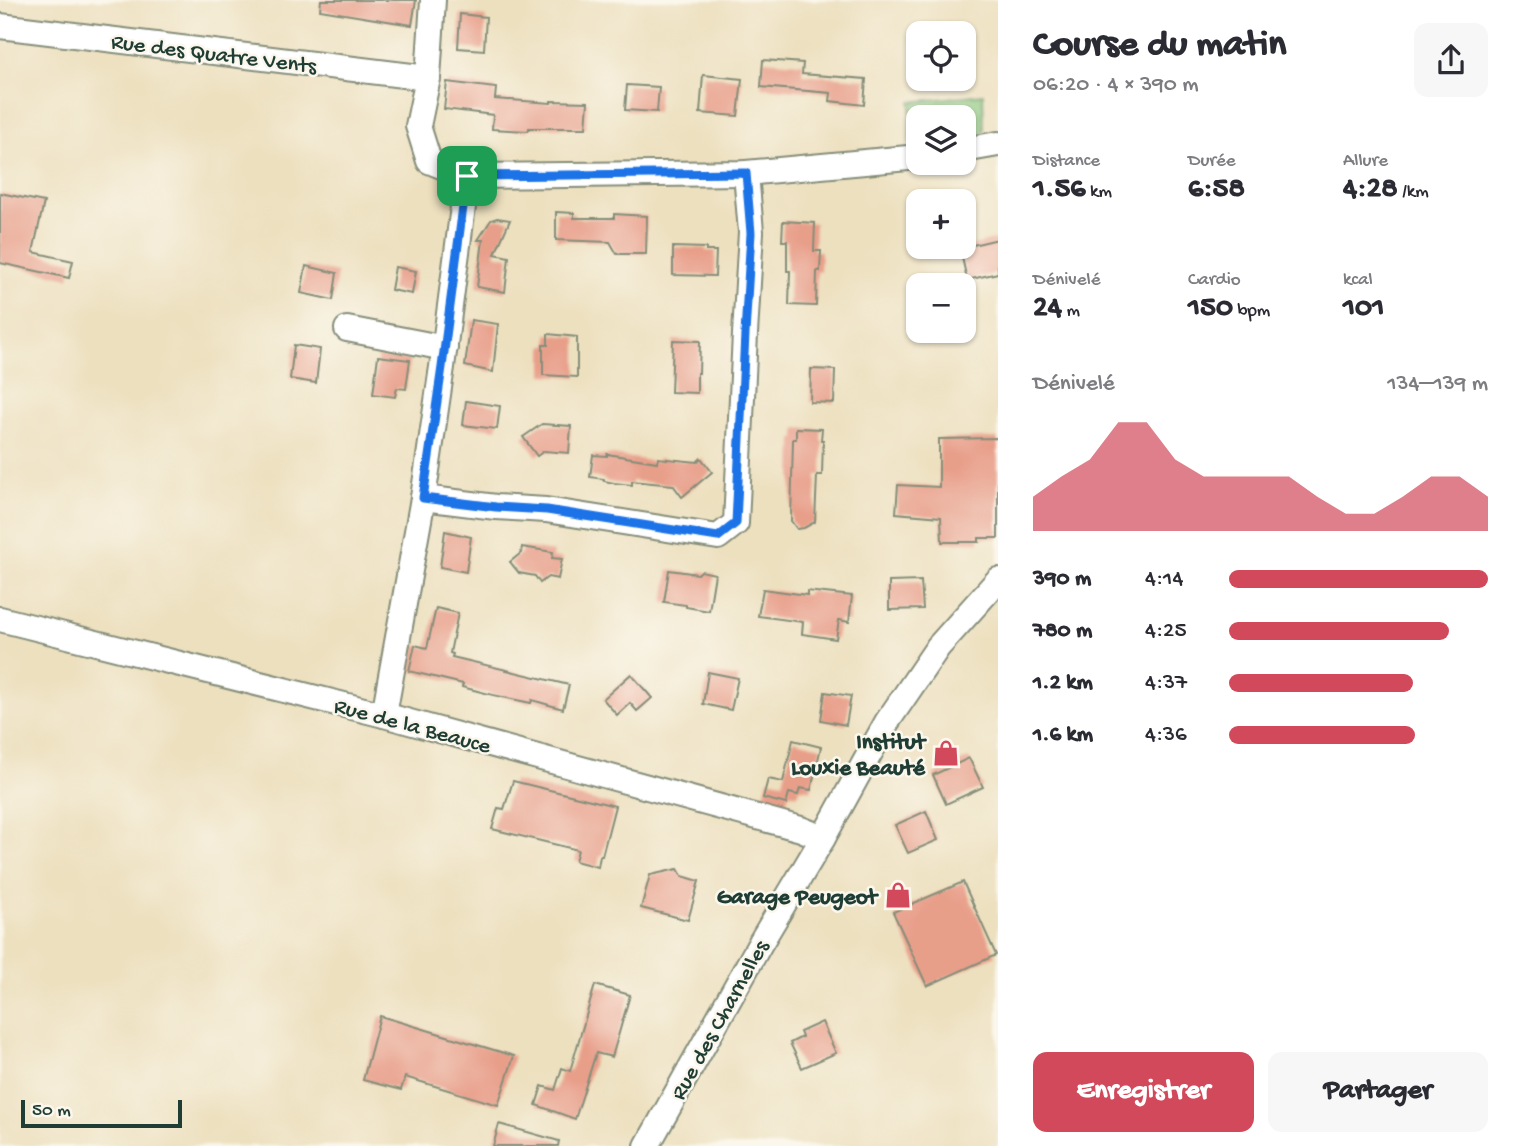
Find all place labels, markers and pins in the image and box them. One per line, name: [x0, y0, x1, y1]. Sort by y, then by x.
pin: [437, 146, 497, 206]
place label: Institut Louxie Beauté: [791, 730, 928, 783]
shop icon: Institut Louxie Beauté: [931, 738, 961, 768]
shop icon: Garage Peugeot: [883, 880, 913, 910]
place label: Garage Peugeot: [717, 885, 880, 912]

